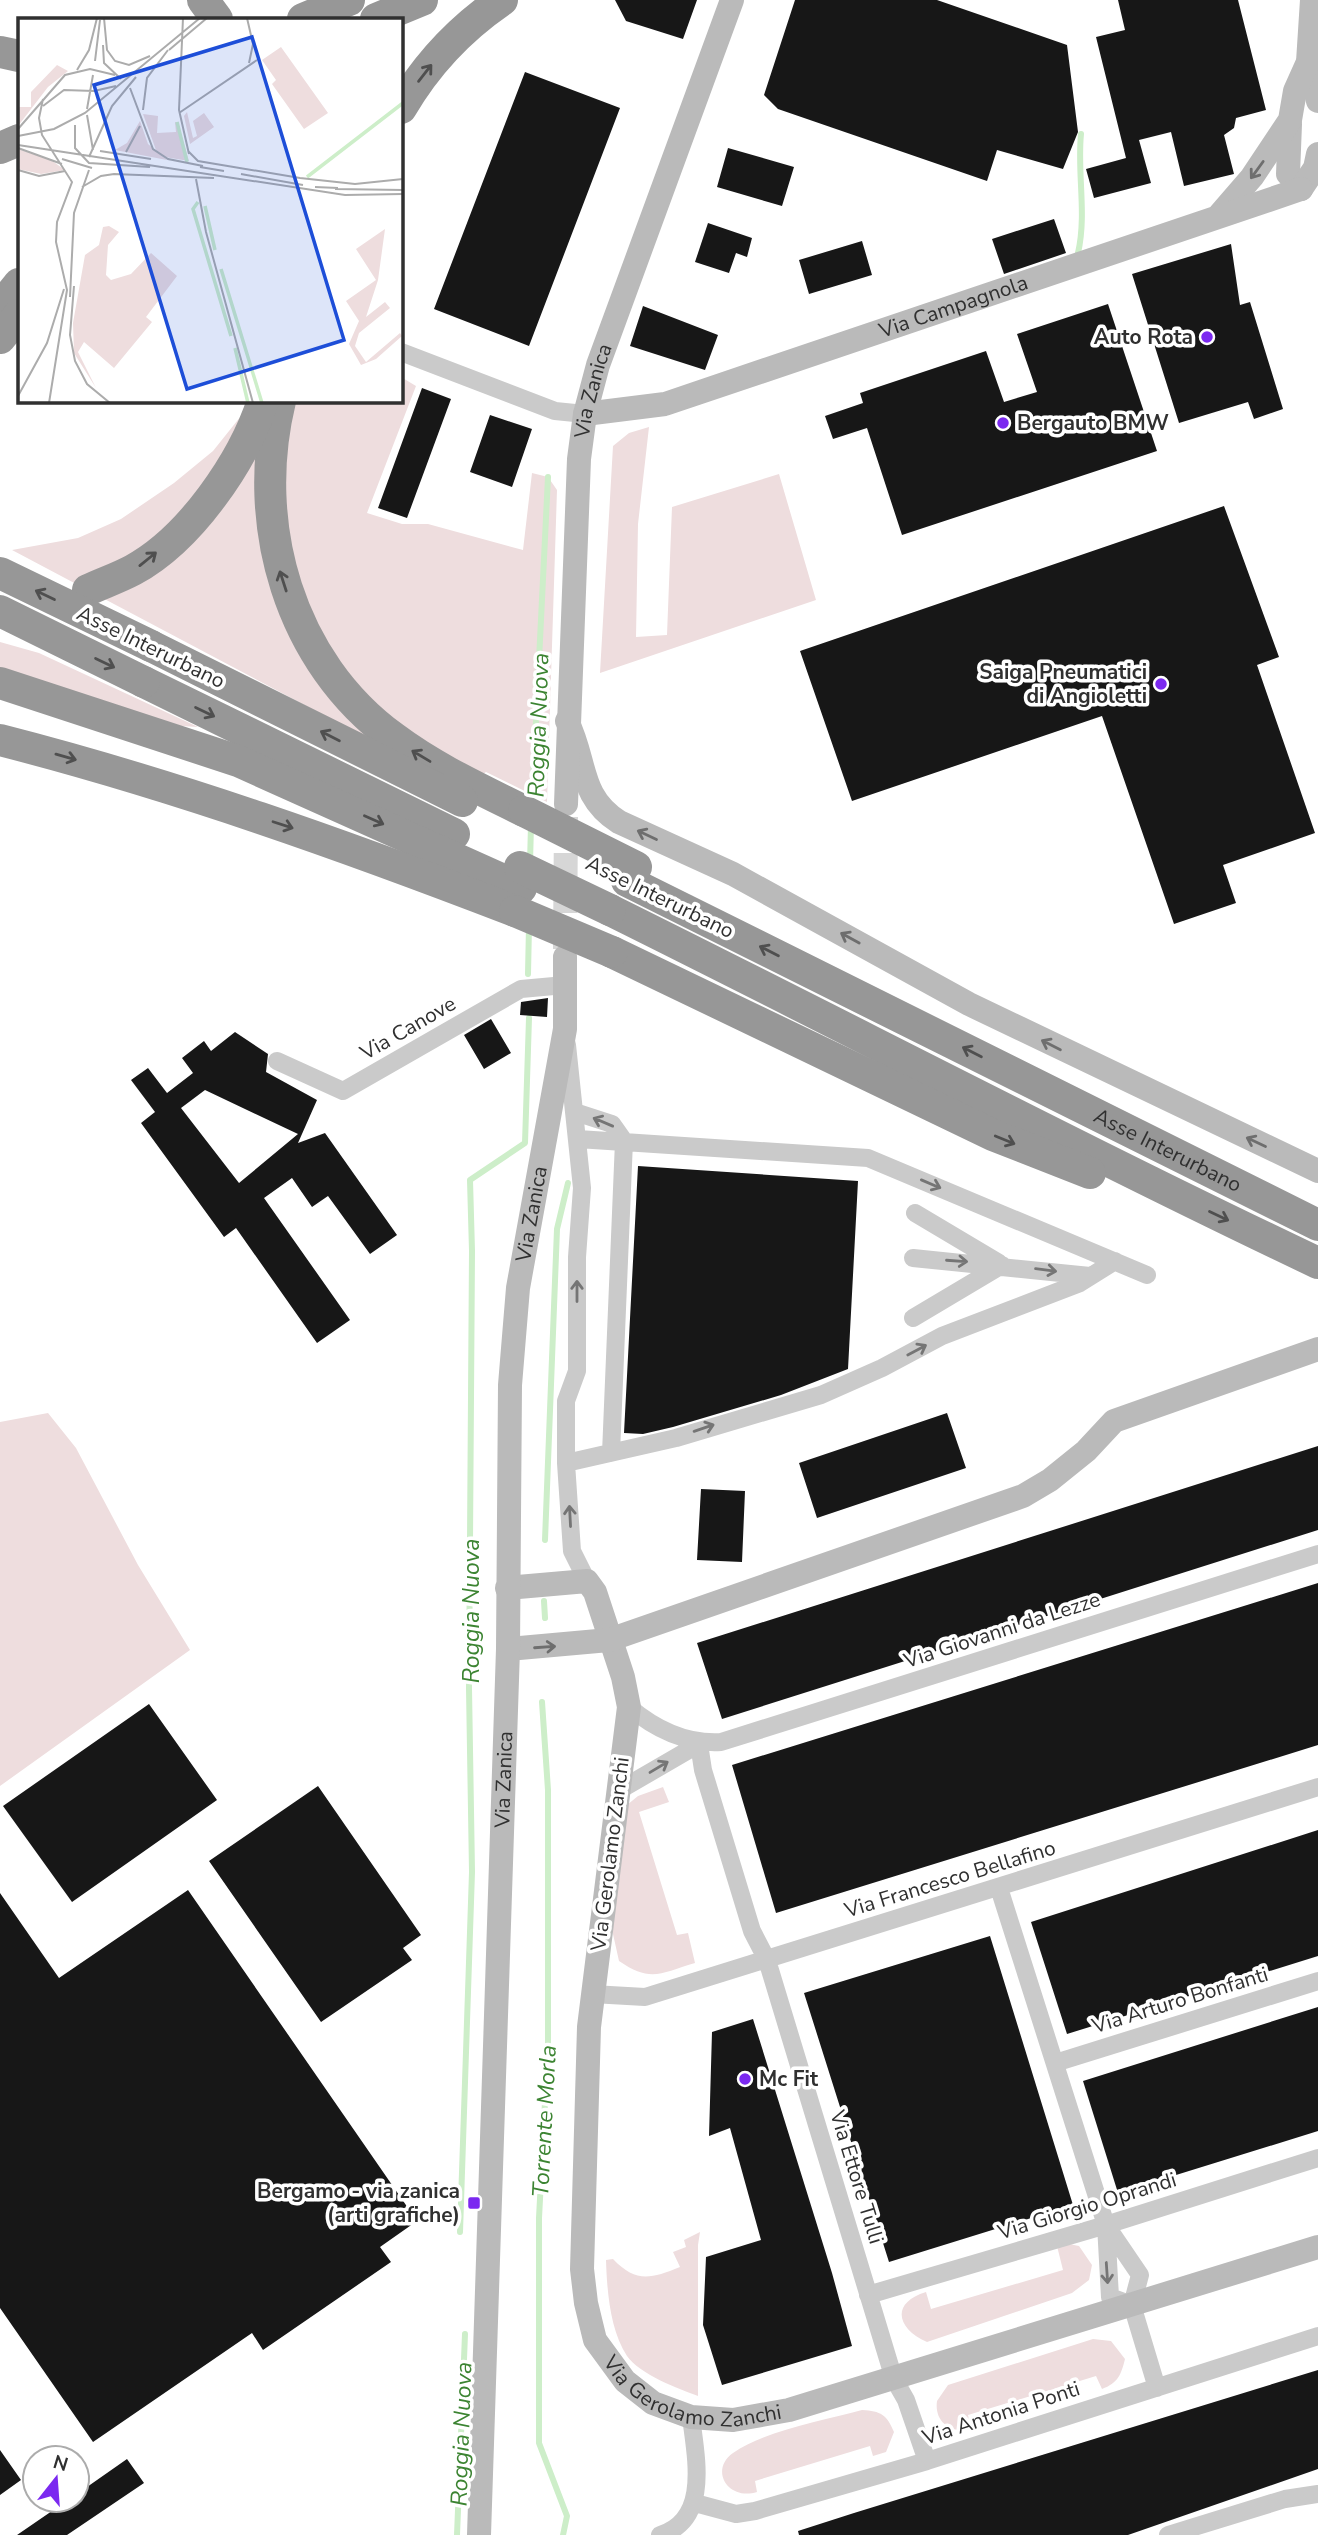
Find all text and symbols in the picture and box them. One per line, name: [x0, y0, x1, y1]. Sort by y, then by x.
inset map: [18, 18, 402, 402]
one-way arrow: [417, 65, 432, 83]
one-way arrow: [1250, 160, 1264, 179]
street label: Via Campagnola: [874, 268, 1031, 345]
place label: Auto Rota: [1094, 323, 1193, 351]
marker: Auto Rota: [1199, 329, 1215, 345]
street label: Via Zanica: [568, 339, 619, 441]
place label: Bergauto BMW: [1017, 409, 1169, 437]
marker: Bergauto BMW: [995, 415, 1011, 431]
one-way arrow: [139, 551, 157, 566]
one-way arrow: [276, 570, 289, 592]
one-way arrow: [35, 587, 56, 601]
street label: Asse Interurbano: [72, 599, 230, 695]
water label: Roggia Nuova: [520, 652, 557, 798]
one-way arrow: [94, 656, 115, 670]
place label: Saiga Pneumatici di Angioletti: [979, 658, 1147, 710]
marker: Saiga Pneumatici di Angioletti: [1153, 676, 1169, 692]
one-way arrow: [194, 705, 215, 719]
one-way arrow: [320, 728, 341, 742]
one-way arrow: [411, 748, 431, 762]
one-way arrow: [55, 752, 77, 765]
one-way arrow: [362, 814, 384, 827]
one-way arrow: [272, 819, 294, 832]
one-way arrow: [637, 827, 658, 841]
street label: Asse Interurbano: [581, 849, 739, 945]
one-way arrow: [840, 931, 860, 945]
one-way arrow: [759, 943, 779, 957]
street label: Via Canove: [354, 989, 461, 1067]
one-way arrow: [1041, 1037, 1062, 1051]
one-way arrow: [962, 1045, 983, 1059]
street label: Asse Interurbano: [1089, 1102, 1246, 1199]
one-way arrow: [593, 1115, 614, 1128]
one-way arrow: [994, 1134, 1015, 1147]
one-way arrow: [1246, 1135, 1267, 1149]
street label: Via Zanica: [509, 1164, 554, 1265]
one-way arrow: [920, 1178, 941, 1191]
one-way arrow: [1208, 1210, 1229, 1223]
one-way arrow: [945, 1255, 968, 1268]
one-way arrow: [1034, 1264, 1057, 1277]
one-way arrow: [570, 1280, 584, 1303]
one-way arrow: [906, 1342, 927, 1356]
one-way arrow: [693, 1421, 715, 1433]
one-way arrow: [563, 1505, 576, 1528]
water label: Roggia Nuova: [456, 1539, 487, 1683]
street label: Via Giovanni da Lezze: [899, 1585, 1104, 1675]
one-way arrow: [533, 1640, 556, 1653]
street label: Via Zanica: [488, 1731, 519, 1829]
street label: Via Gerolamo Zanchi: [584, 1755, 636, 1954]
one-way arrow: [648, 1760, 668, 1774]
street label: Via Francesco Bellafino: [840, 1834, 1059, 1925]
street label: Via Arturo Bonfanti: [1088, 1960, 1272, 2040]
water label: Torrente Morla: [525, 2044, 564, 2198]
place label: Mc Fit: [759, 2065, 819, 2093]
marker: Mc Fit: [737, 2071, 753, 2087]
street label: Via Ettore Tulli: [823, 2106, 891, 2247]
street label: Via Giorgio Oprandi: [993, 2166, 1180, 2247]
place label: Bergamo - via zanica (arti grafiche): [257, 2177, 460, 2229]
marker: Bergamo - via zanica (arti grafiche): [466, 2195, 482, 2211]
one-way arrow: [1101, 2261, 1114, 2284]
street label: Via Gerolamo Zanchi: [596, 2349, 784, 2434]
water label: Roggia Nuova: [443, 2361, 480, 2507]
street label: Via Antonia Ponti: [918, 2374, 1083, 2452]
north arrow: [21, 2444, 91, 2514]
text: N: [50, 2449, 71, 2478]

